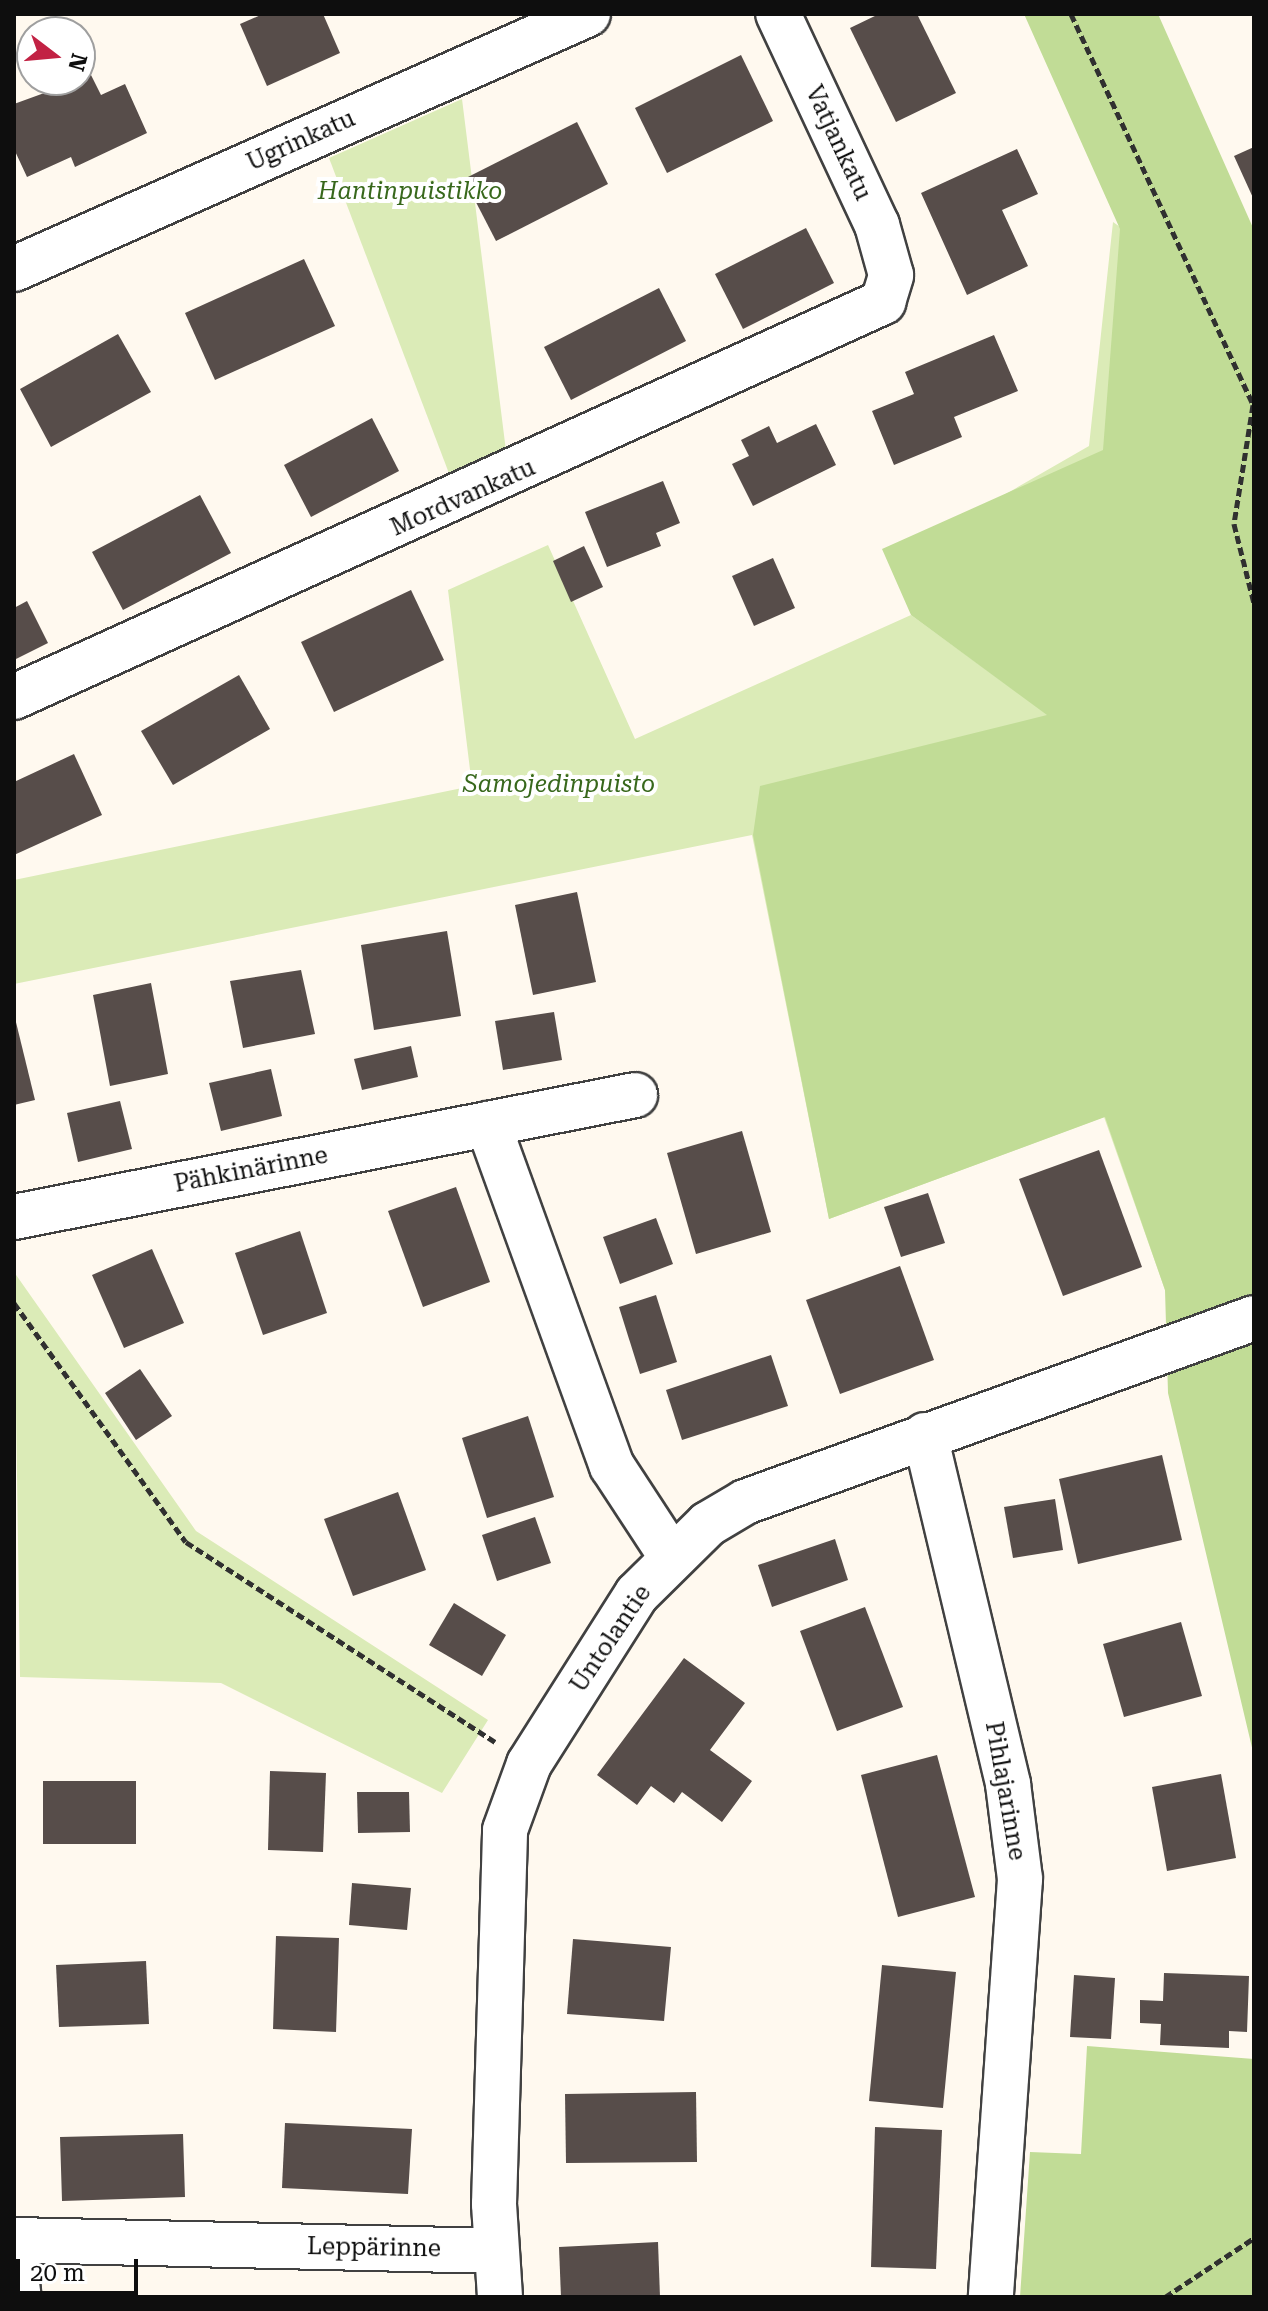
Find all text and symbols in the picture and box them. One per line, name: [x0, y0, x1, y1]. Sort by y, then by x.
north arrow: [16, 16, 96, 96]
text: N: [63, 51, 92, 74]
street label: Vatjankatu: [799, 81, 877, 205]
street label: Ugrinkatu: [242, 104, 360, 178]
park label: Hantinpuistikko: [318, 178, 502, 206]
street label: Mordvankatu: [386, 453, 540, 543]
park label: Samojedinpuisto: [463, 771, 655, 799]
street label: Pähkinärinne: [172, 1141, 330, 1199]
street label: Untolantie: [565, 1580, 657, 1698]
street label: Pihlajarinne: [979, 1719, 1031, 1863]
street label: Leppärinne: [307, 2232, 441, 2264]
scale bar: [20, 2243, 142, 2293]
text: 20 m: [30, 2259, 85, 2287]

